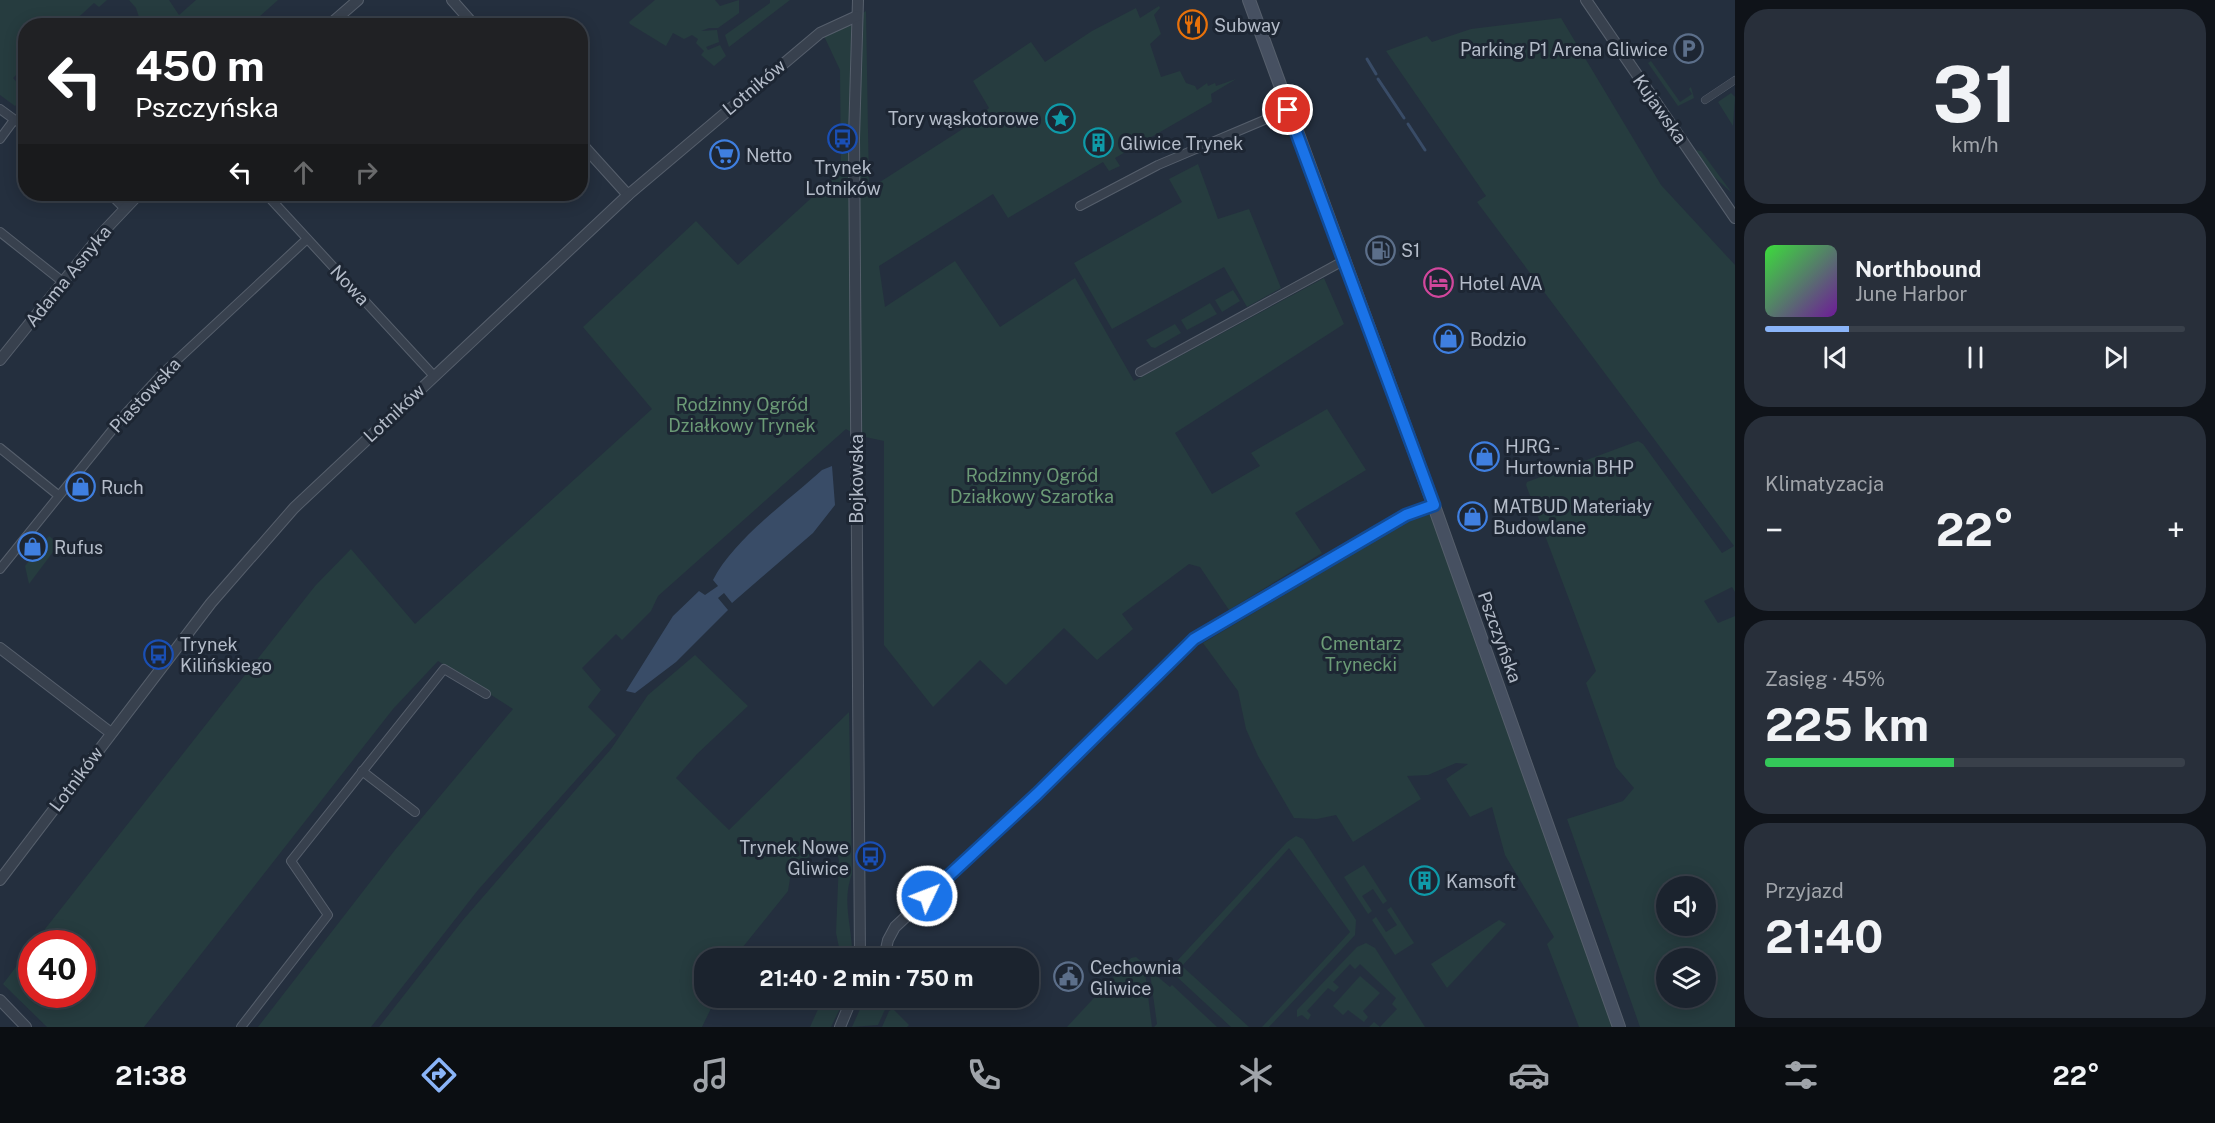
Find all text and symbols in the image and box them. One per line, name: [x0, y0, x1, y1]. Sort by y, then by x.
restaurant icon: Subway: [1177, 9, 1209, 41]
place label: Subway: [1214, 15, 1281, 36]
parking icon: Parking P1 Arena Gliwice: [1673, 33, 1705, 65]
place label: Parking P1 Arena Gliwice: [1460, 39, 1668, 60]
text: 450 m: [135, 41, 265, 90]
icon: left: [36, 42, 114, 120]
text: 31: [1932, 48, 2018, 140]
street label: Lotników: [718, 55, 790, 119]
street label: Kujawska: [1629, 70, 1691, 148]
pin: [1262, 84, 1313, 135]
text: Pszczyńska: [135, 91, 279, 123]
icon: arrive: [1271, 93, 1304, 126]
place icon: Tory wąskotorowe: [1044, 102, 1076, 134]
place label: Tory wąskotorowe: [888, 108, 1039, 129]
bus stop icon: Trynek Lotników: [827, 122, 859, 154]
building icon: Gliwice Trynek: [1083, 127, 1115, 159]
place label: Gliwice Trynek: [1120, 133, 1243, 154]
text: km/h: [1951, 133, 1999, 157]
supermarket icon: Netto: [709, 139, 741, 171]
place label: Netto: [746, 145, 792, 166]
icon: left: [224, 156, 257, 189]
icon: ahead: [287, 156, 320, 189]
icon: right: [350, 156, 383, 189]
place label: Trynek Lotników: [805, 157, 881, 199]
street label: Adama Asnyka: [21, 221, 115, 331]
fuel station icon: S1: [1364, 234, 1396, 266]
place label: S1: [1401, 240, 1420, 261]
text: Northbound: [1855, 256, 1981, 282]
street label: Nowa: [326, 261, 374, 309]
hotel icon: Hotel AVA: [1422, 267, 1454, 299]
place label: Hotel AVA: [1459, 273, 1543, 294]
text: June Harbor: [1855, 282, 1967, 306]
shop icon: Bodzio: [1433, 323, 1465, 355]
place label: Bodzio: [1470, 329, 1526, 350]
icon: previous: [1819, 341, 1852, 374]
icon: pause: [1959, 341, 1992, 374]
icon: next: [2099, 341, 2132, 374]
street label: Piastowska: [105, 353, 185, 437]
street label: Lotników: [359, 380, 429, 446]
park label: Rodzinny Ogród Działkowy Trynek: [668, 394, 816, 436]
street label: Bojkowska: [846, 434, 867, 524]
place label: HJRG - Hurtownia BHP: [1505, 436, 1634, 478]
shop icon: HJRG - Hurtownia BHP: [1468, 440, 1500, 472]
park label: Rodzinny Ogród Działkowy Szarotka: [950, 465, 1114, 507]
shop icon: Ruch: [64, 471, 96, 503]
text: Klimatyzacja: [1765, 472, 1884, 496]
place label: Ruch: [101, 477, 144, 498]
place label: MATBUD Materiały Budowlane: [1493, 496, 1652, 538]
shop icon: MATBUD Materiały Budowlane: [1456, 500, 1488, 532]
text: 22°: [1936, 503, 2014, 556]
text: −: [1765, 511, 1783, 549]
text: +: [2167, 511, 2185, 549]
shop icon: Rufus: [17, 531, 49, 563]
place label: Rufus: [54, 537, 103, 558]
street label: Pszczyńska: [1474, 588, 1526, 686]
park label: Cmentarz Trynecki: [1321, 633, 1401, 675]
place label: Trynek Kilińskiego: [180, 634, 272, 676]
bus stop icon: Trynek Kilińskiego: [143, 638, 175, 670]
text: Zasięg · 45%: [1765, 667, 1885, 691]
text: 225 km: [1765, 698, 1929, 751]
street label: Lotników: [45, 743, 107, 815]
place label: Trynek Nowe Gliwice: [739, 837, 849, 879]
bus stop icon: Trynek Nowe Gliwice: [854, 841, 886, 873]
position arrow: [895, 864, 959, 928]
building icon: Kamsoft: [1409, 865, 1441, 897]
place label: Kamsoft: [1446, 871, 1516, 892]
map controls: [1656, 876, 1716, 1008]
button: sound: [1656, 876, 1716, 936]
text: Przyjazd: [1765, 879, 1844, 903]
text: 21:40: [1765, 910, 1883, 963]
speed limit sign: 40: [18, 930, 96, 1008]
button: layers: [1656, 948, 1716, 1008]
place label: Cechownia Gliwice: [1090, 957, 1182, 999]
public building icon: Cechownia Gliwice: [1053, 961, 1085, 993]
text: 21:40 · 2 min · 750 m: [759, 965, 974, 991]
icon: directions: [418, 1054, 460, 1096]
icon: music: [690, 1054, 732, 1096]
icon: phone: [963, 1054, 1005, 1096]
icon: climate: [1235, 1054, 1277, 1096]
icon: car: [1508, 1054, 1550, 1096]
icon: filters: [1780, 1054, 1822, 1096]
text: 21:38: [115, 1059, 187, 1091]
text: 22°: [2053, 1059, 2100, 1091]

